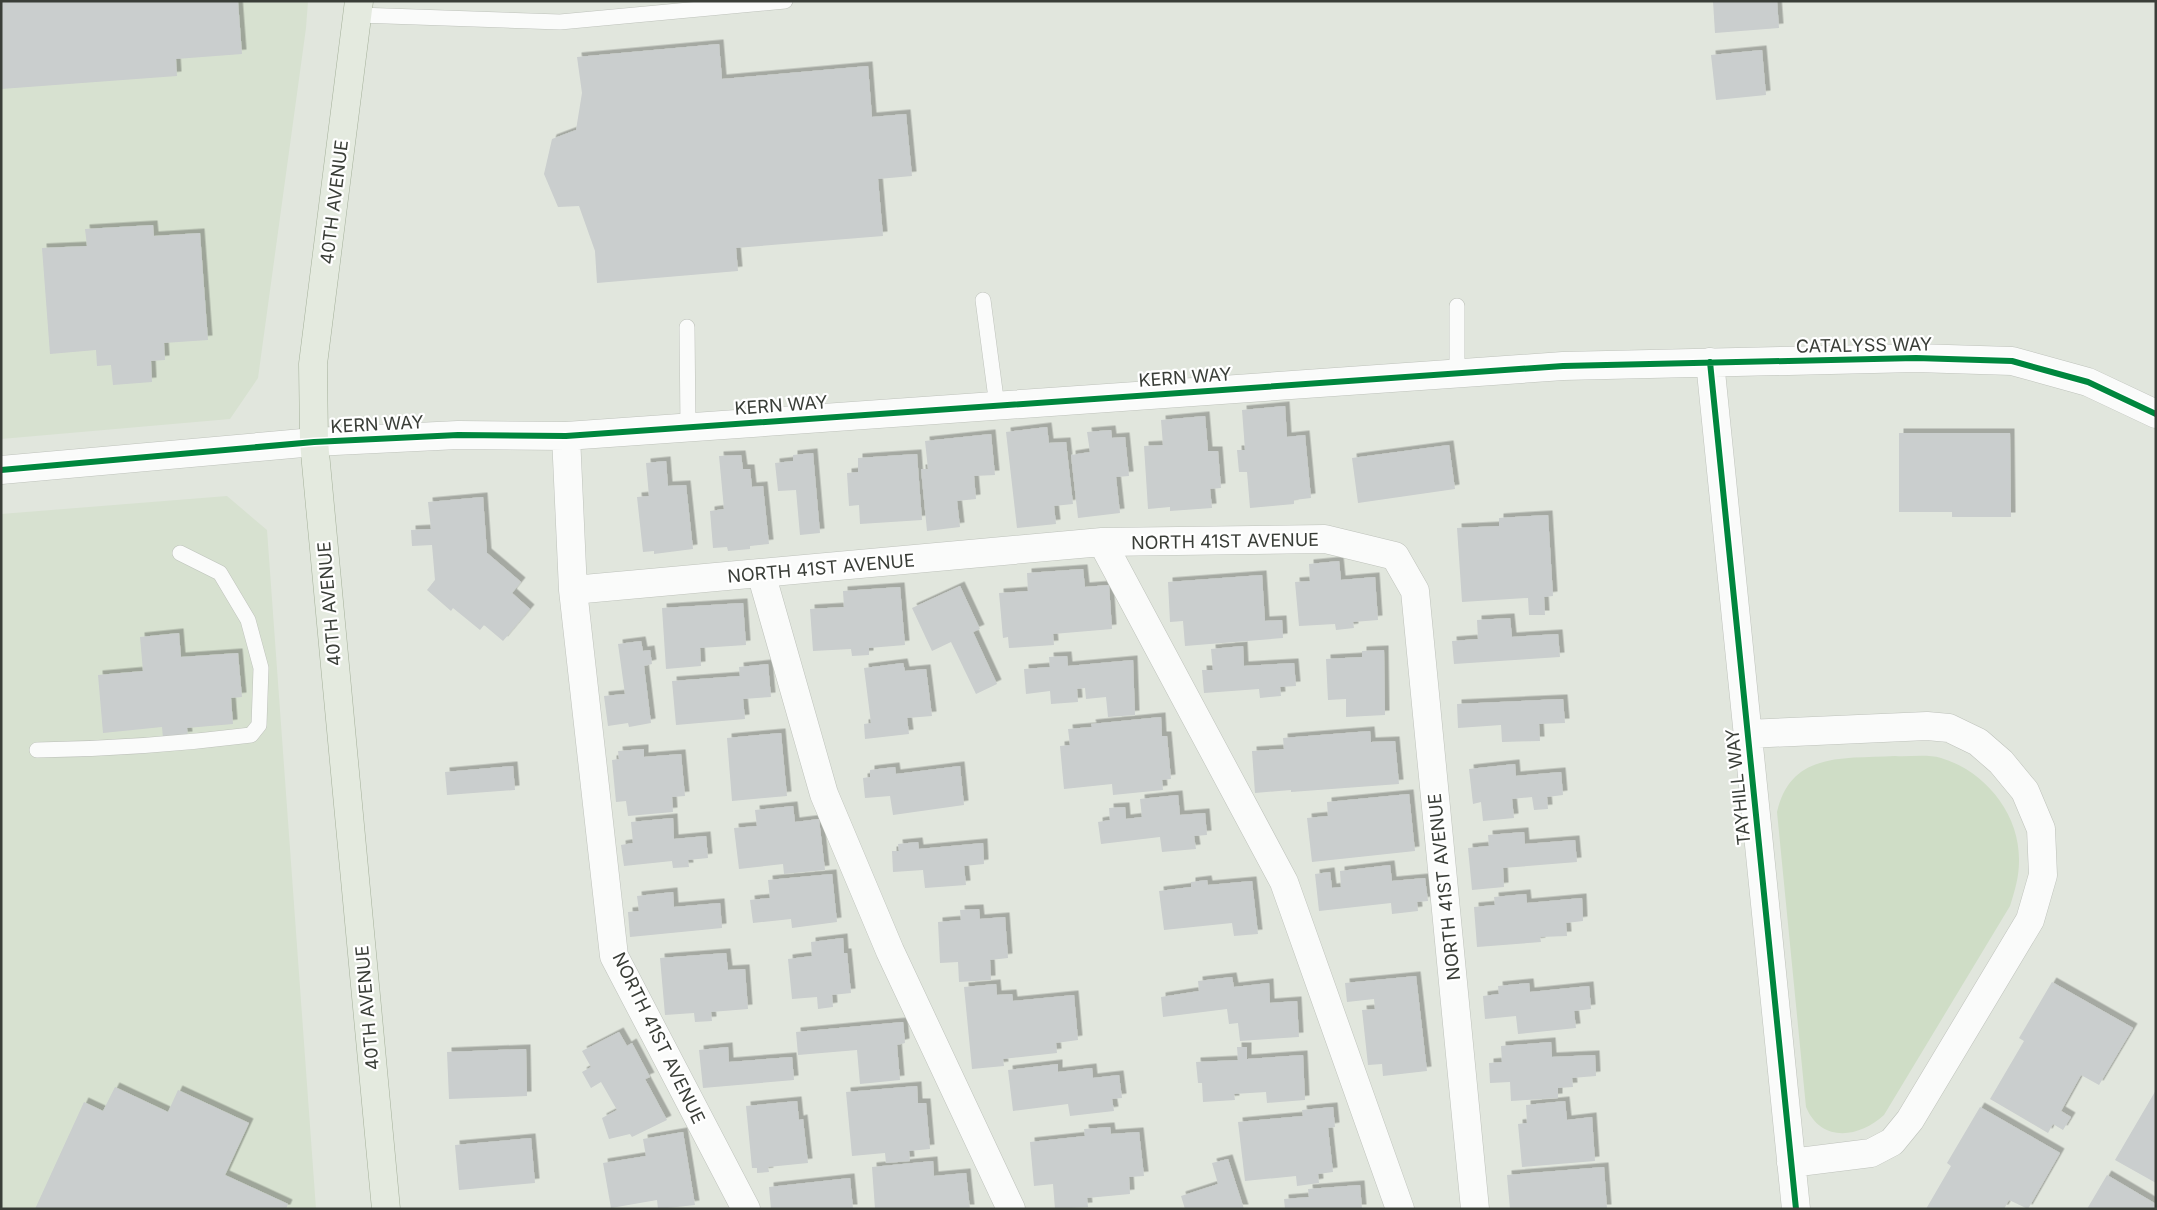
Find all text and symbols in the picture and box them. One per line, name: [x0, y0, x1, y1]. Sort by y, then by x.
street label: 40TH AVENUE: [316, 139, 352, 265]
street label: CATALYSS WAY: [1796, 333, 1932, 357]
street label: KERN WAY: [1138, 363, 1232, 391]
street label: KERN WAY: [734, 391, 828, 419]
street label: KERN WAY: [330, 411, 424, 437]
street label: NORTH 41ST AVENUE: [1131, 529, 1319, 553]
street label: 40TH AVENUE: [313, 541, 345, 667]
street label: NORTH 41ST AVENUE: [726, 549, 916, 587]
street label: TAYHILL WAY: [1721, 728, 1755, 846]
street label: NORTH 41ST AVENUE: [1424, 792, 1464, 982]
street label: 40TH AVENUE: [351, 945, 383, 1071]
street label: NORTH 41ST AVENUE: [608, 949, 710, 1127]

